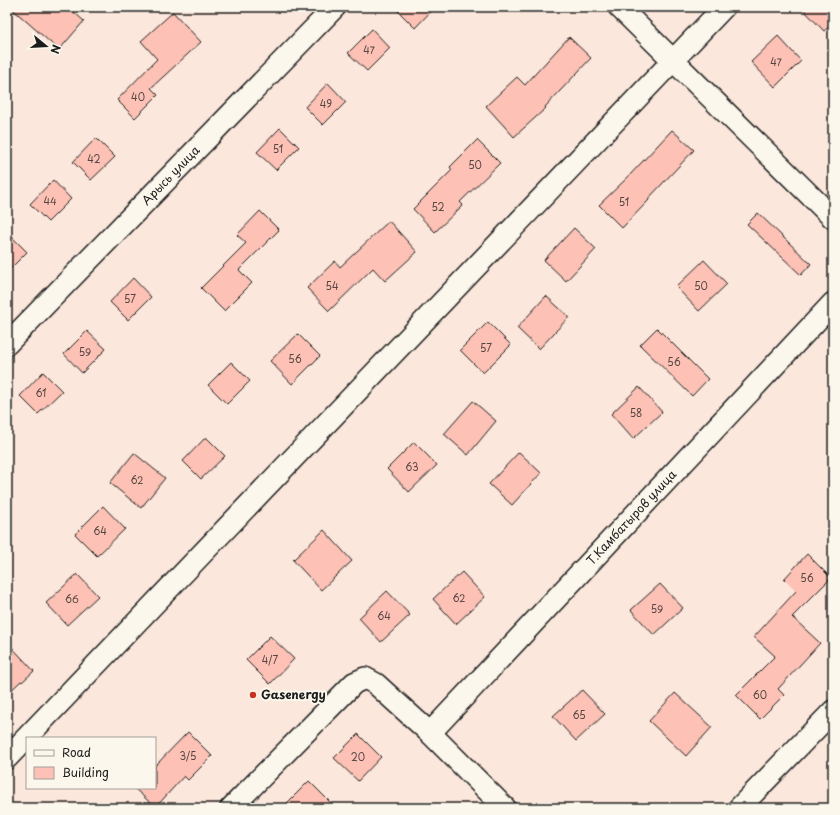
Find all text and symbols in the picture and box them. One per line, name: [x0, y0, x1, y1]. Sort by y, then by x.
north arrow: [26, 26, 66, 66]
text: N: [46, 42, 65, 56]
house number: 47: [363, 42, 376, 57]
house number: 47: [770, 54, 783, 69]
house number: 40: [131, 89, 145, 104]
house number: 49: [320, 96, 332, 111]
street label: Арысь улица: [137, 141, 204, 209]
house number: 51: [273, 141, 283, 156]
house number: 42: [87, 151, 101, 166]
house number: 50: [468, 157, 482, 172]
house number: 44: [43, 193, 57, 208]
house number: 51: [619, 194, 629, 209]
house number: 52: [431, 199, 445, 214]
house number: 54: [325, 278, 339, 293]
house number: 50: [694, 278, 708, 293]
house number: 57: [124, 291, 136, 306]
house number: 57: [480, 340, 492, 355]
house number: 59: [79, 344, 91, 359]
house number: 56: [288, 351, 302, 366]
house number: 56: [667, 354, 681, 369]
house number: 61: [35, 385, 47, 400]
house number: 58: [630, 405, 642, 420]
house number: 63: [405, 459, 419, 474]
street label: Т.Камбатыров улица: [582, 465, 680, 569]
house number: 62: [130, 472, 144, 487]
house number: 64: [93, 523, 107, 538]
house number: 56: [800, 570, 814, 585]
house number: 62: [452, 590, 466, 605]
house number: 66: [65, 591, 79, 606]
house number: 59: [651, 601, 663, 616]
house number: 64: [377, 608, 391, 623]
house number: 4/7: [262, 652, 279, 667]
place label: Gasenergy: [261, 685, 326, 703]
house number: 60: [753, 687, 767, 702]
marker: Gasenergy: [248, 690, 258, 700]
house number: 65: [572, 707, 586, 722]
legend: [26, 737, 156, 789]
text: Road: [62, 743, 91, 761]
house number: 3/5: [179, 748, 197, 763]
house number: 20: [351, 749, 365, 764]
text: Building: [62, 763, 109, 781]

